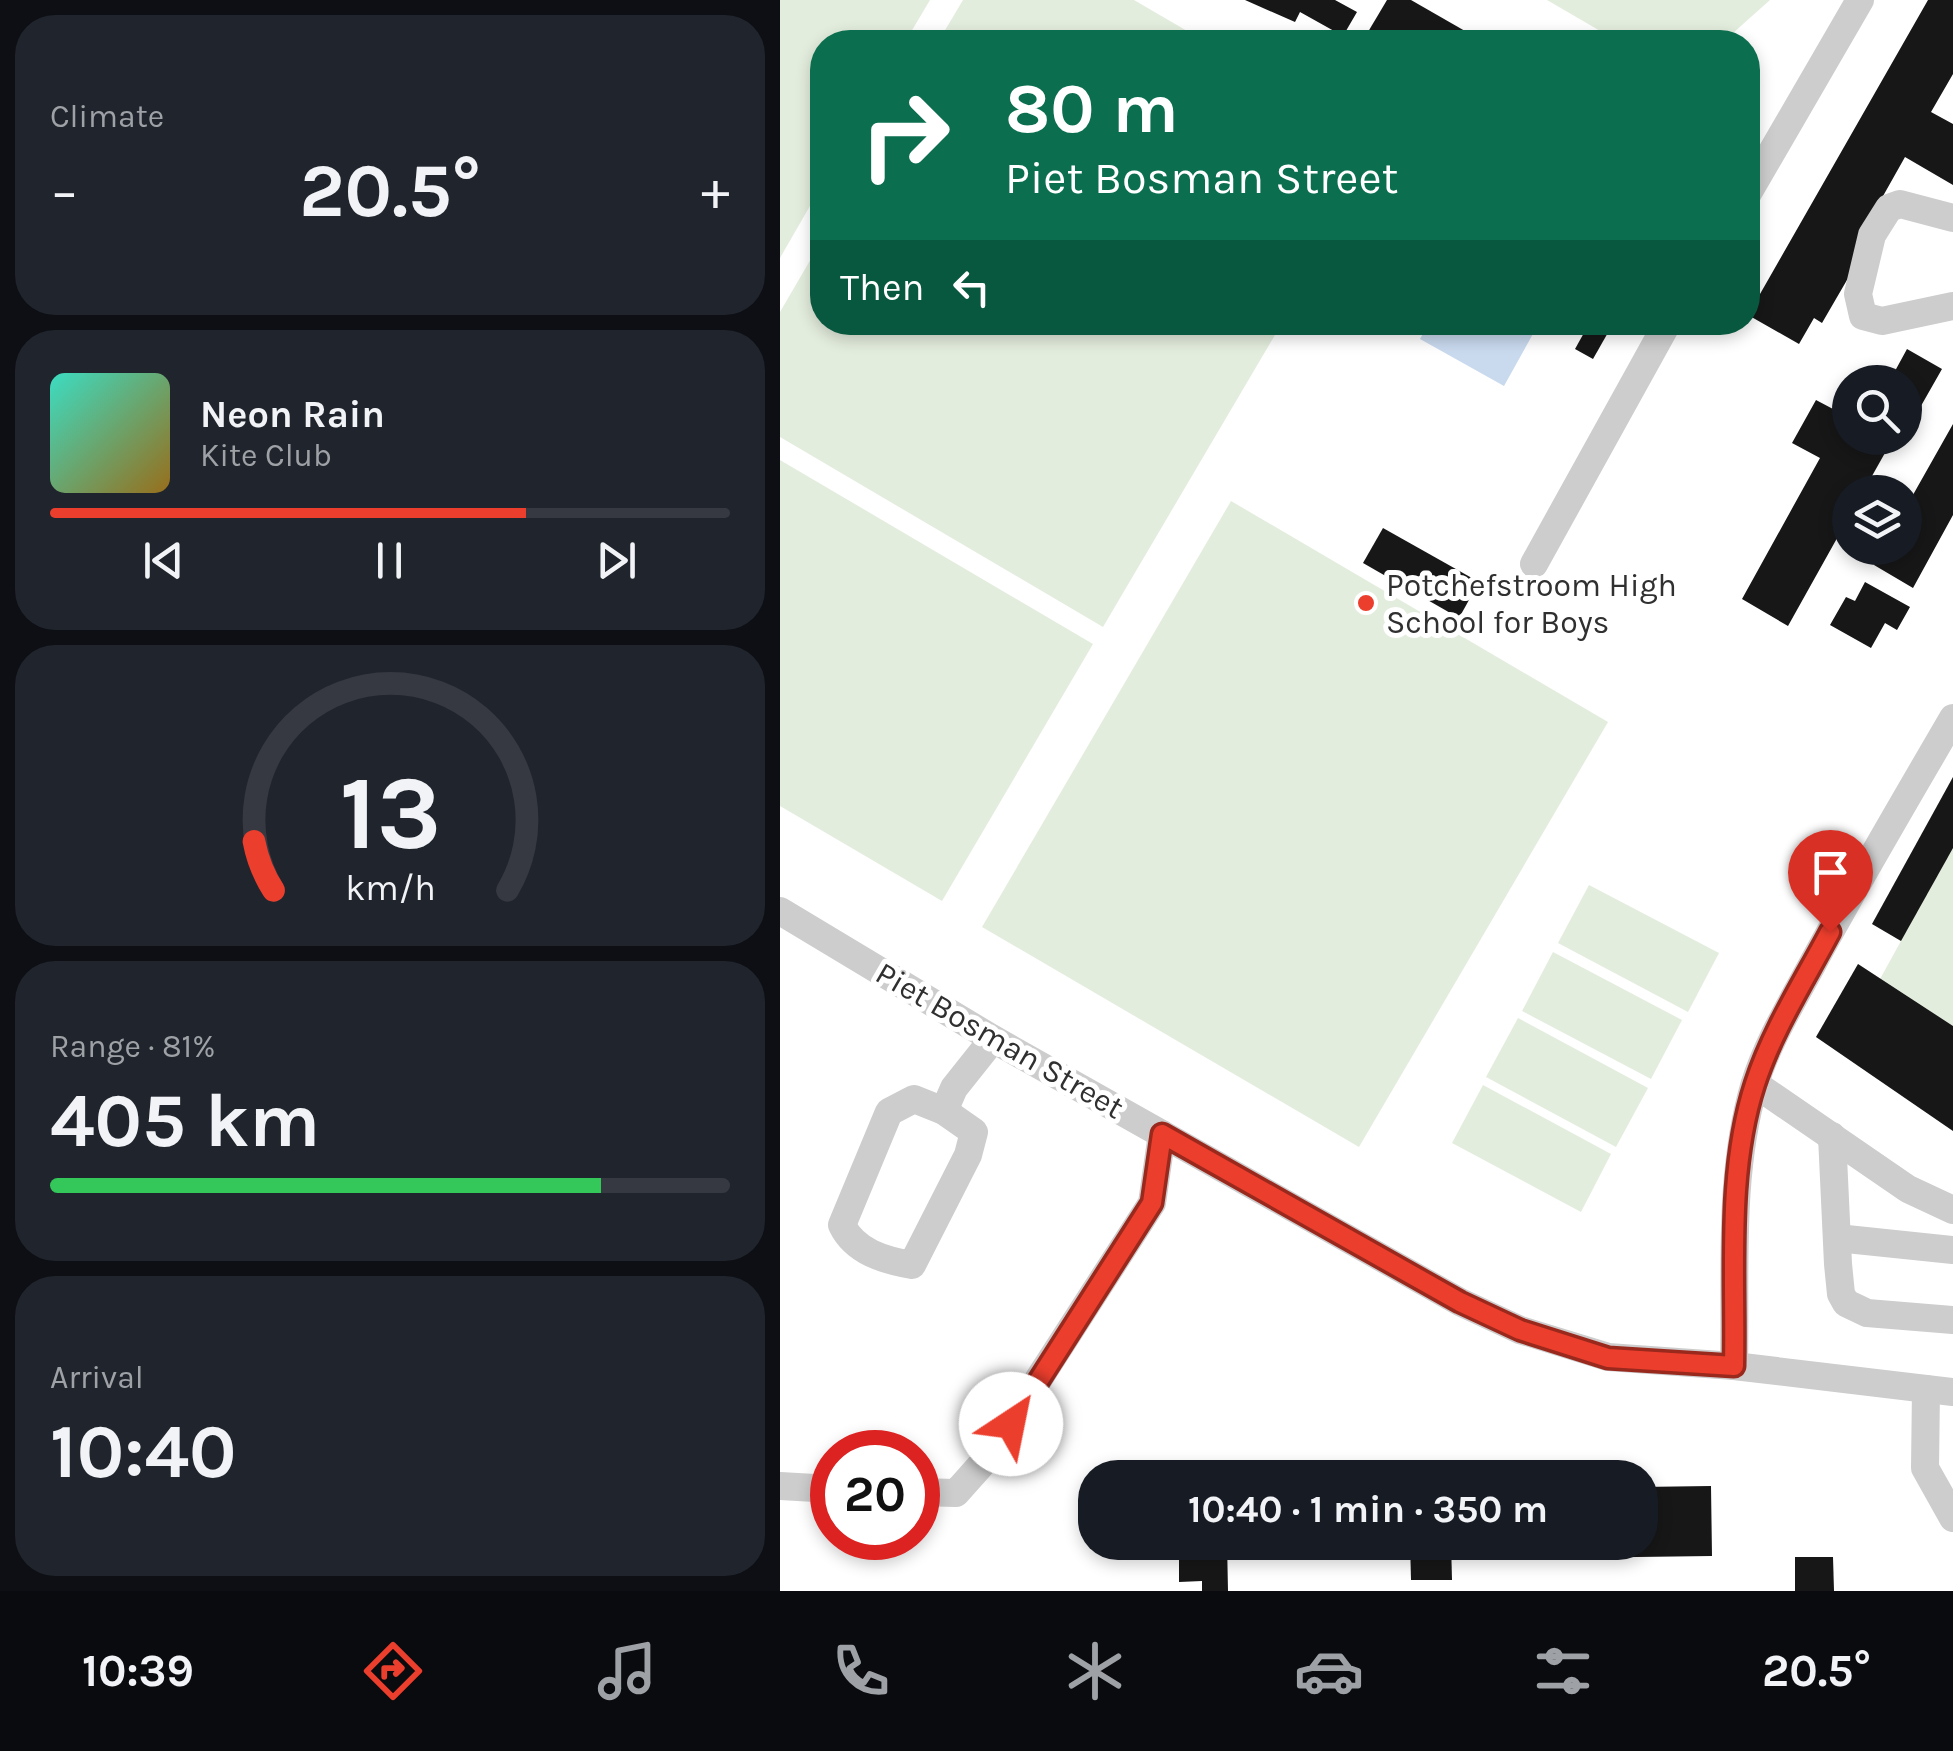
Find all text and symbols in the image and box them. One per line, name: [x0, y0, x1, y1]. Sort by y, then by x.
text: 80 m: [1005, 68, 1179, 150]
icon: right: [840, 70, 970, 200]
text: Climate: [50, 98, 164, 135]
text: 20.5°: [299, 147, 481, 235]
text: Piet Bosman Street: [1005, 152, 1398, 204]
text: −: [50, 159, 79, 223]
text: +: [701, 159, 730, 223]
icon: left: [944, 260, 999, 315]
text: Then: [840, 265, 924, 310]
map controls: [1832, 365, 1922, 565]
button: search: [1832, 365, 1922, 455]
text: Neon Rain: [200, 392, 385, 437]
text: Kite Club: [200, 437, 332, 474]
button: layers: [1832, 475, 1922, 565]
icon: previous: [136, 533, 191, 588]
icon: pause: [362, 533, 417, 588]
icon: next: [589, 533, 644, 588]
place label: Potchefstroom High School for Boys: [1386, 567, 1677, 641]
marker: Potchefstroom High School for Boys: [1355, 592, 1377, 614]
text: 13: [339, 753, 441, 874]
pin: [1788, 830, 1873, 933]
icon: arrive: [1803, 845, 1858, 900]
text: km/h: [345, 867, 435, 909]
street label: Piet Bosman Street: [869, 954, 1130, 1126]
text: Range · 81%: [50, 1028, 215, 1065]
text: 405 km: [50, 1077, 320, 1165]
text: Arrival: [50, 1359, 144, 1396]
position arrow: [959, 1372, 1063, 1476]
text: 10:40: [50, 1408, 236, 1496]
speed limit sign: 20: [810, 1430, 940, 1560]
text: 10:40 · 1 min · 350 m: [1188, 1487, 1548, 1532]
icon: directions: [358, 1636, 428, 1706]
icon: music: [592, 1636, 662, 1706]
icon: phone: [826, 1636, 896, 1706]
icon: climate: [1060, 1636, 1130, 1706]
icon: car: [1294, 1636, 1364, 1706]
icon: filters: [1528, 1636, 1598, 1706]
text: 10:39: [82, 1645, 194, 1697]
text: 20.5°: [1762, 1645, 1871, 1697]

